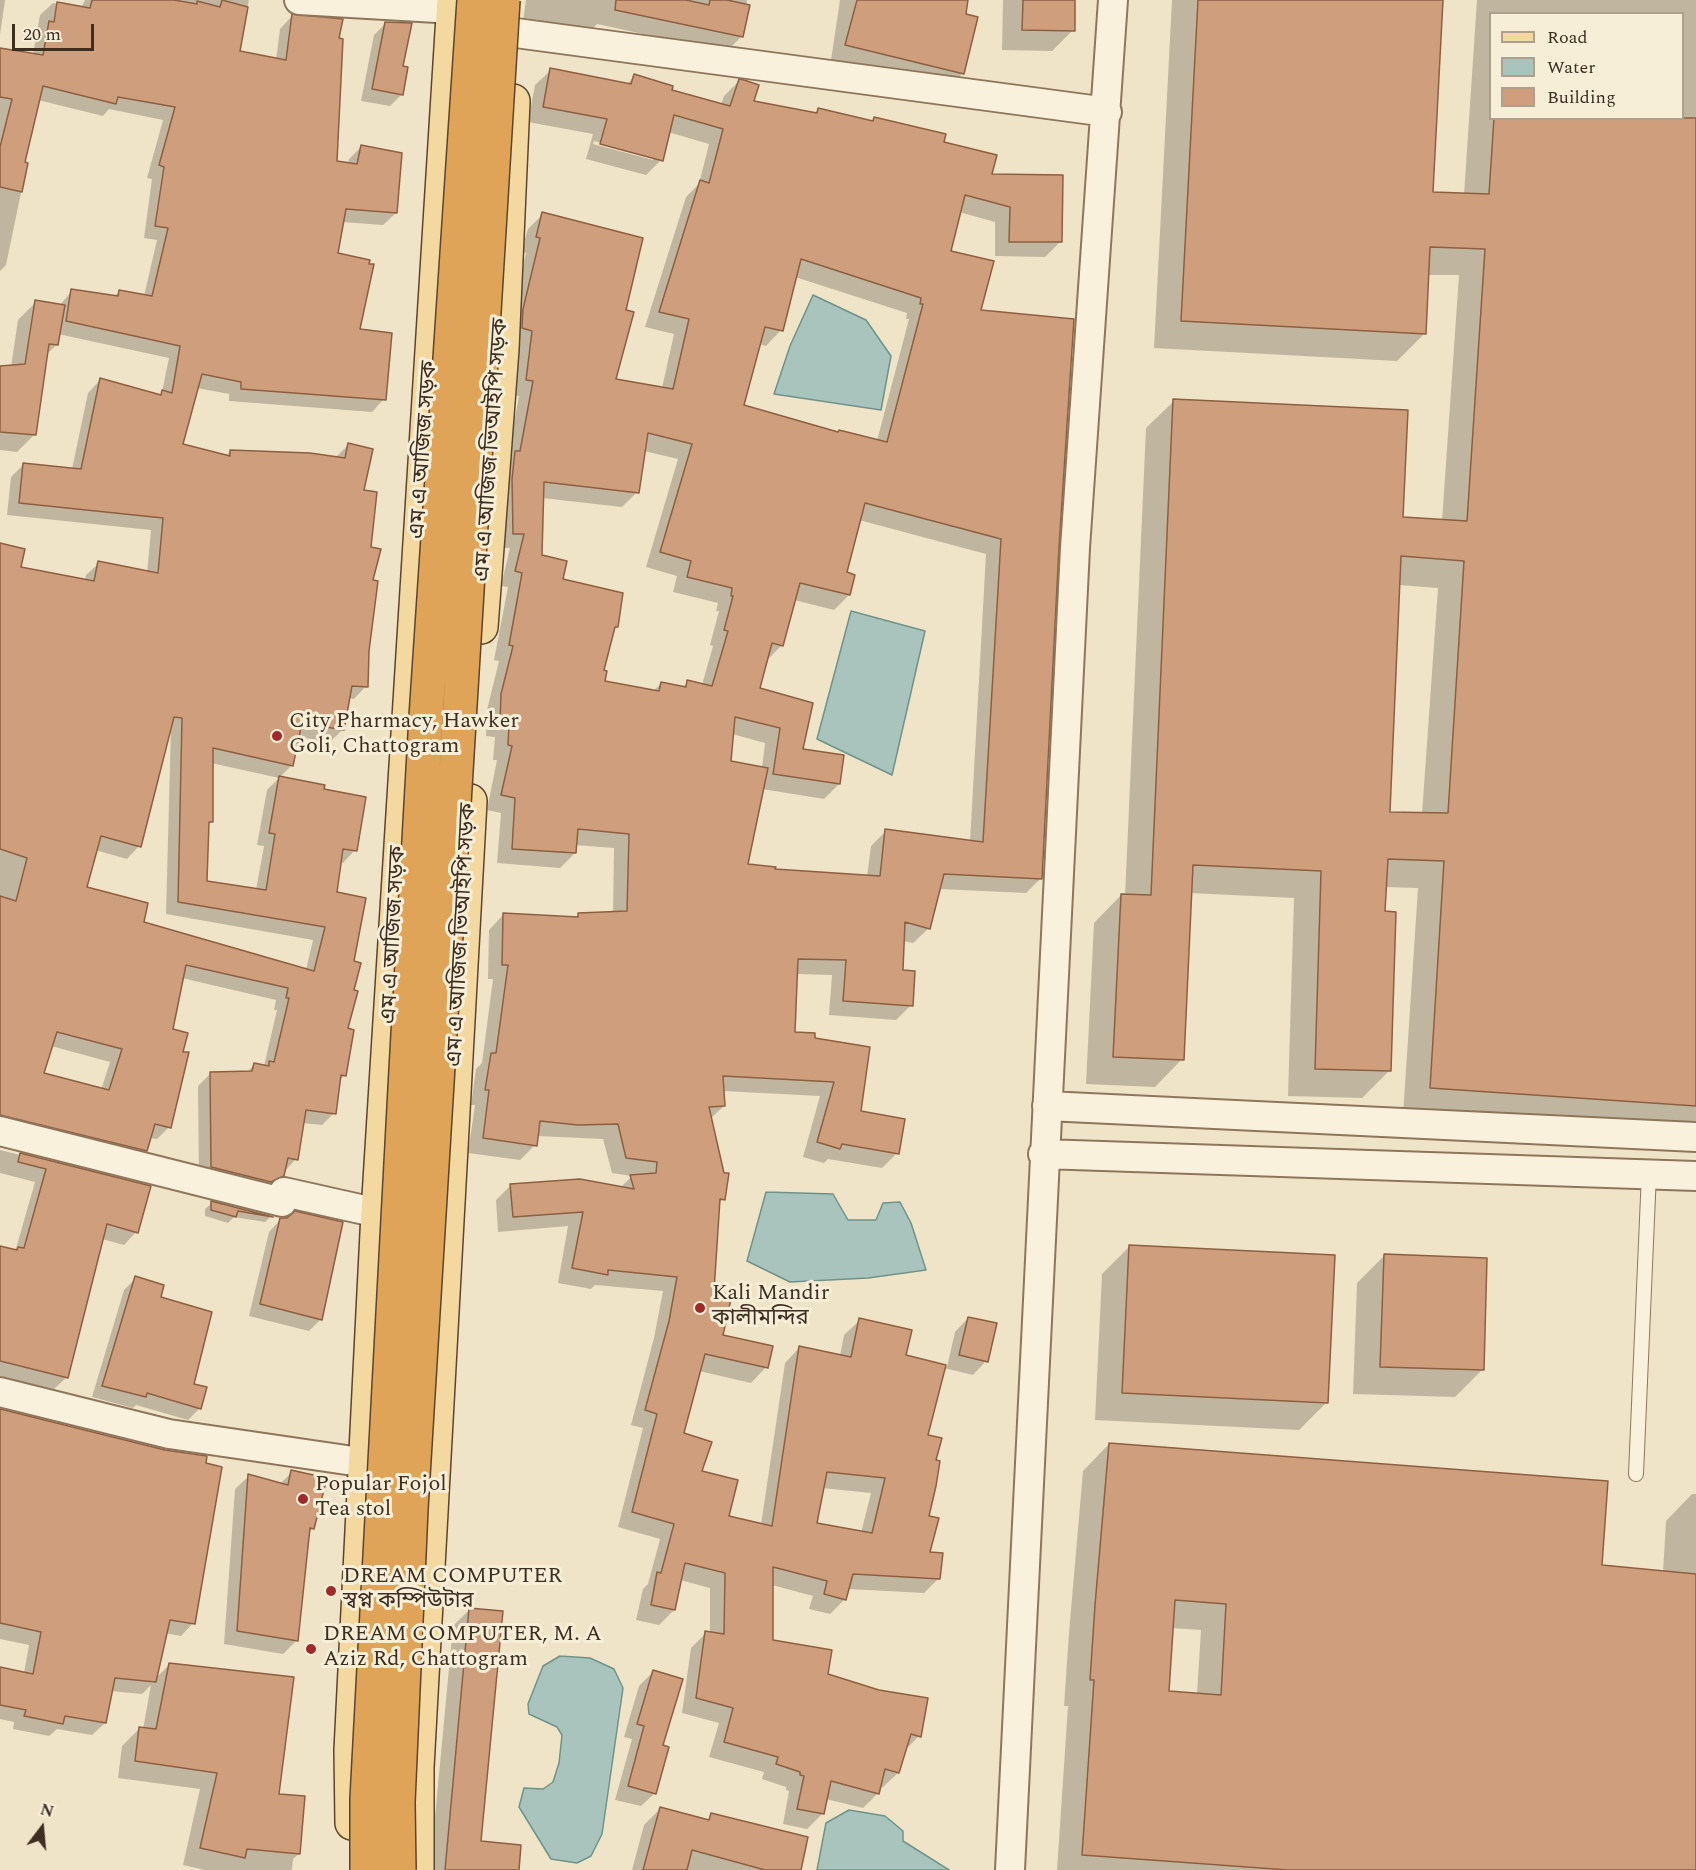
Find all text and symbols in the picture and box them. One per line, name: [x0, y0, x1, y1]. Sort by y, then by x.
scale bar: [15, 12, 98, 50]
legend: [1489, 12, 1684, 120]
text: 20 m: [23, 21, 61, 48]
text: Road: [1547, 24, 1588, 51]
text: Water: [1547, 54, 1595, 81]
text: Building: [1547, 84, 1616, 111]
street label: এম এ আজিজ ভিআইপি সড়ক: [471, 317, 515, 583]
street label: এম এ আজিজ সড়ক: [406, 360, 444, 540]
place label: City Pharmacy, Hawker Goli, Chattogram: [289, 710, 519, 762]
marker: City Pharmacy, Hawker Goli, Chattogram: [270, 729, 284, 743]
street label: এম এ আজিজ ভিআইপি সড়ক: [443, 802, 483, 1068]
street label: এম এ আজিজ সড়ক: [377, 845, 413, 1025]
place label: Kali Mandir কালীমন্দির: [712, 1282, 829, 1334]
marker: Kali Mandir কালীমন্দির: [693, 1301, 707, 1315]
place label: Popular Fojol Tea stol: [315, 1473, 447, 1524]
marker: Popular Fojol Tea stol: [296, 1492, 310, 1506]
place label: DREAM COMPUTER স্বপ্ন কম্পিউটার: [343, 1565, 562, 1616]
marker: DREAM COMPUTER স্বপ্ন কম্পিউটার: [324, 1584, 338, 1598]
place label: DREAM COMPUTER, M. A Aziz Rd, Chattogram: [323, 1623, 602, 1675]
marker: DREAM COMPUTER, M. A Aziz Rd, Chattogram: [304, 1642, 318, 1656]
text: N: [37, 1797, 57, 1824]
north arrow: [12, 1798, 72, 1858]

